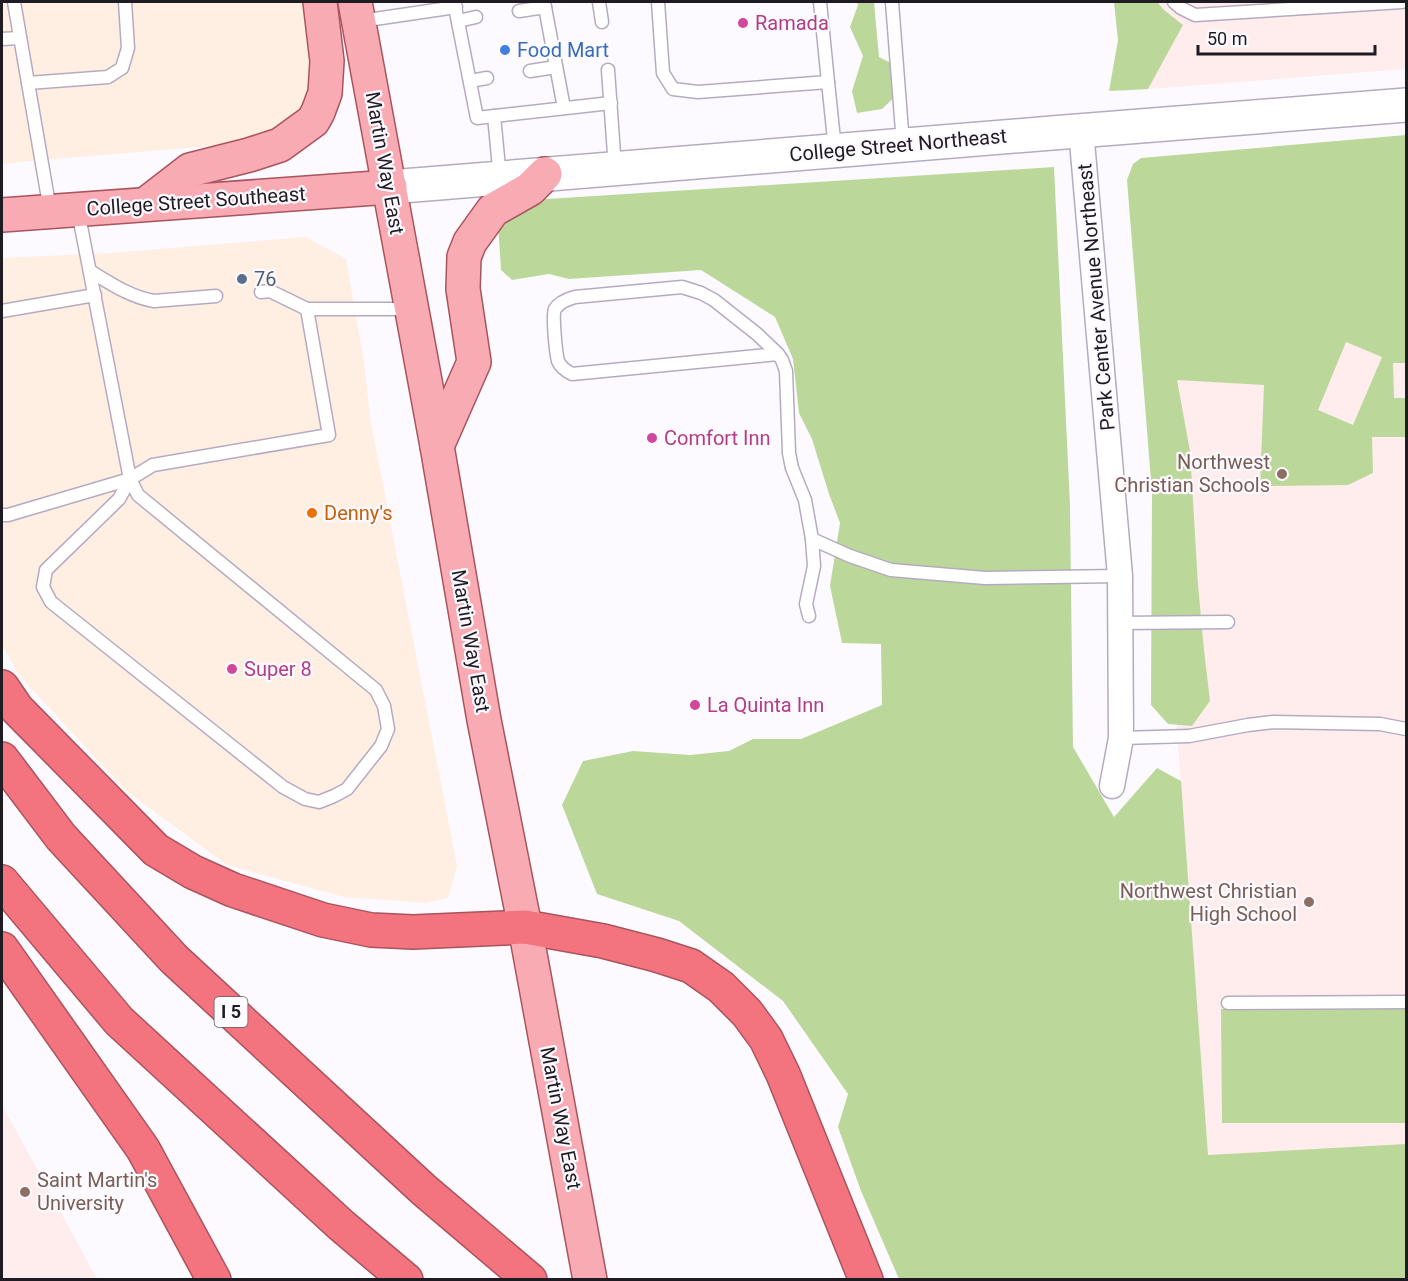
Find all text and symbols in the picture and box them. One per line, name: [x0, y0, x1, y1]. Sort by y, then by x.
place label: Ramada: [755, 11, 829, 35]
marker: Ramada: [736, 16, 750, 30]
scale bar: [1198, 18, 1375, 56]
text: 50 m: [1207, 28, 1247, 49]
place label: Food Mart: [517, 38, 609, 62]
marker: Food Mart: [498, 43, 512, 57]
street label: Martin Way East: [361, 90, 409, 236]
street label: College Street Northeast: [788, 124, 1008, 166]
street label: Park Center Avenue Northeast: [1072, 162, 1120, 432]
street label: College Street Southeast: [86, 181, 306, 221]
place label: 76: [254, 267, 276, 291]
marker: 76: [235, 272, 249, 286]
place label: Comfort Inn: [664, 426, 771, 450]
marker: Comfort Inn: [645, 431, 659, 445]
place label: Northwest Christian Schools: [1114, 450, 1270, 497]
marker: Northwest Christian Schools: [1275, 467, 1289, 481]
place label: Denny's: [324, 501, 392, 525]
marker: Denny's: [305, 506, 319, 520]
street label: Martin Way East: [447, 568, 495, 714]
place label: Super 8: [244, 657, 312, 681]
marker: Super 8: [225, 662, 239, 676]
place label: La Quinta Inn: [707, 693, 824, 717]
marker: La Quinta Inn: [688, 698, 702, 712]
place label: Northwest Christian High School: [1120, 879, 1297, 926]
marker: Northwest Christian High School: [1302, 895, 1316, 909]
road number: I 5: [214, 997, 248, 1027]
street label: Martin Way East: [535, 1045, 587, 1191]
place label: Saint Martin's University: [37, 1168, 157, 1215]
marker: Saint Martin's University: [18, 1185, 32, 1199]

